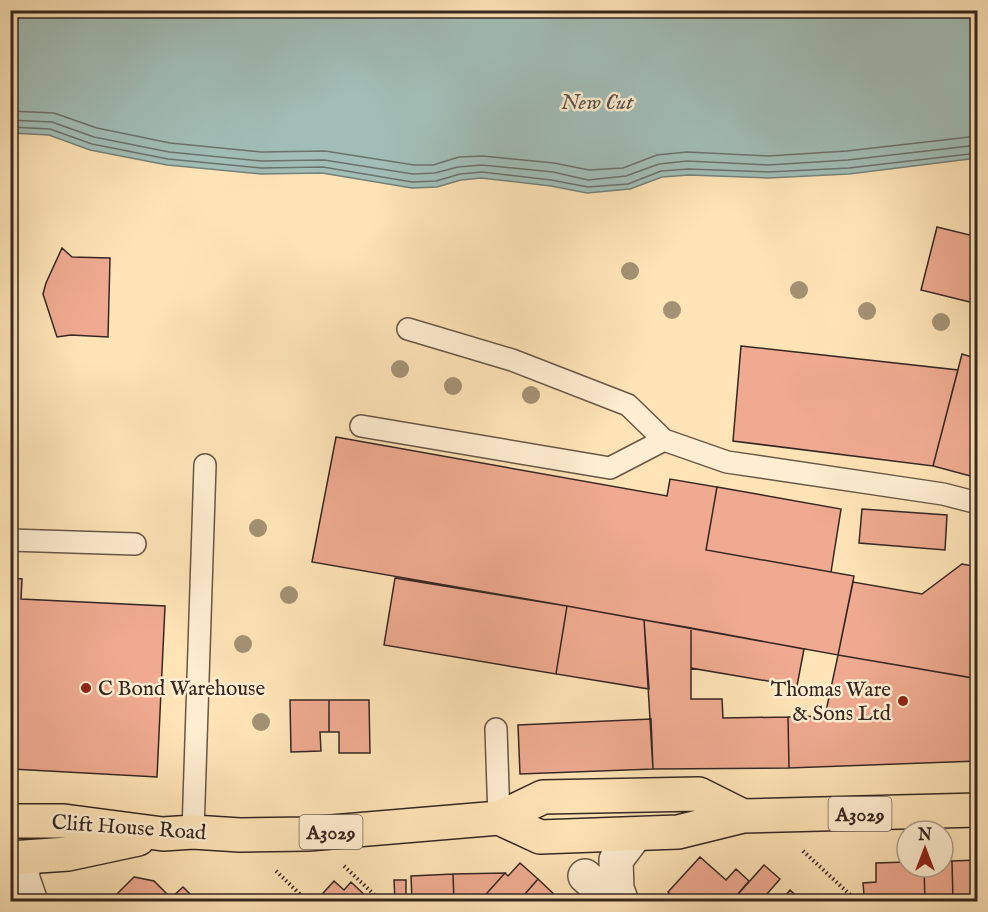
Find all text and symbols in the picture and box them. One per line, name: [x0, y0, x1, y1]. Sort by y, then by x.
water label: New Cut: [561, 89, 634, 117]
place label: C Bond Warehouse: [98, 676, 265, 703]
place label: Thomas Ware & Sons Ltd: [771, 677, 892, 728]
marker: C Bond Warehouse: [79, 681, 93, 695]
marker: Thomas Ware & Sons Ltd: [896, 694, 910, 708]
road number: A3029: [828, 797, 892, 831]
street label: Clift House Road: [51, 810, 208, 847]
road number: A3029: [300, 815, 362, 849]
north arrow: [895, 819, 955, 879]
text: N: [917, 826, 932, 846]

